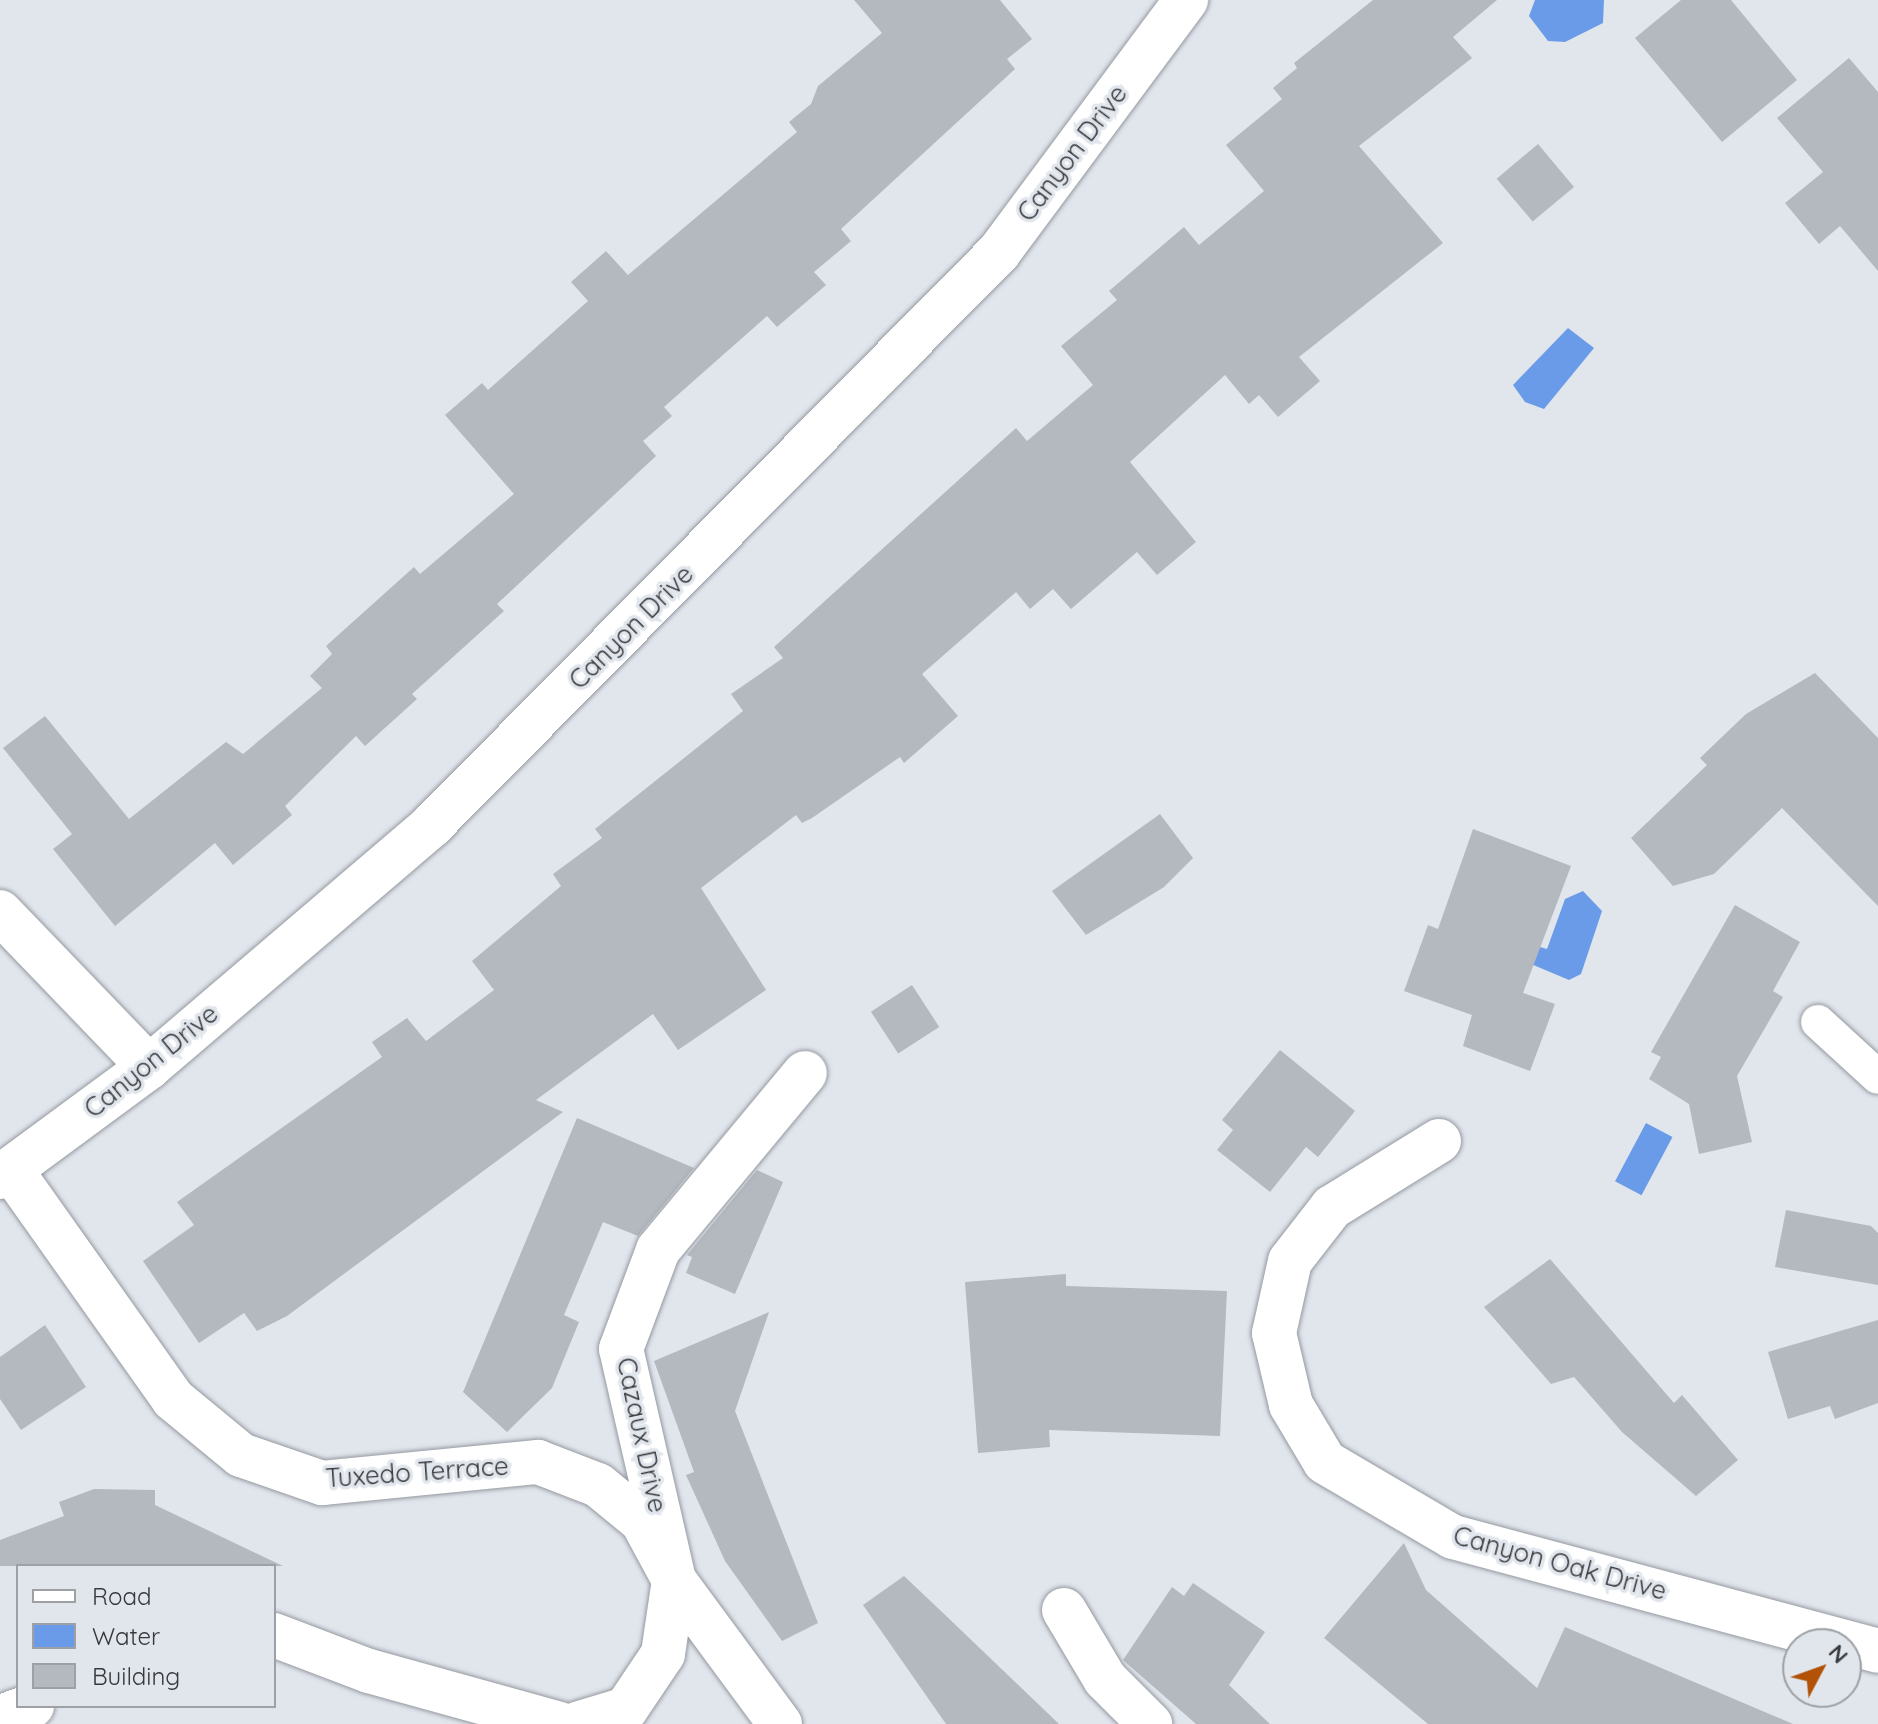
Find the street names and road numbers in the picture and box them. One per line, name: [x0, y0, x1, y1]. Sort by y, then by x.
street label: Canyon Drive: [1011, 79, 1133, 227]
street label: Canyon Drive: [562, 558, 700, 696]
street label: Canyon Drive: [78, 998, 224, 1124]
street label: Cazaux Drive: [610, 1355, 674, 1515]
street label: Tuxedo Terrace: [324, 1450, 510, 1494]
street label: Canyon Oak Drive: [1450, 1520, 1670, 1606]

